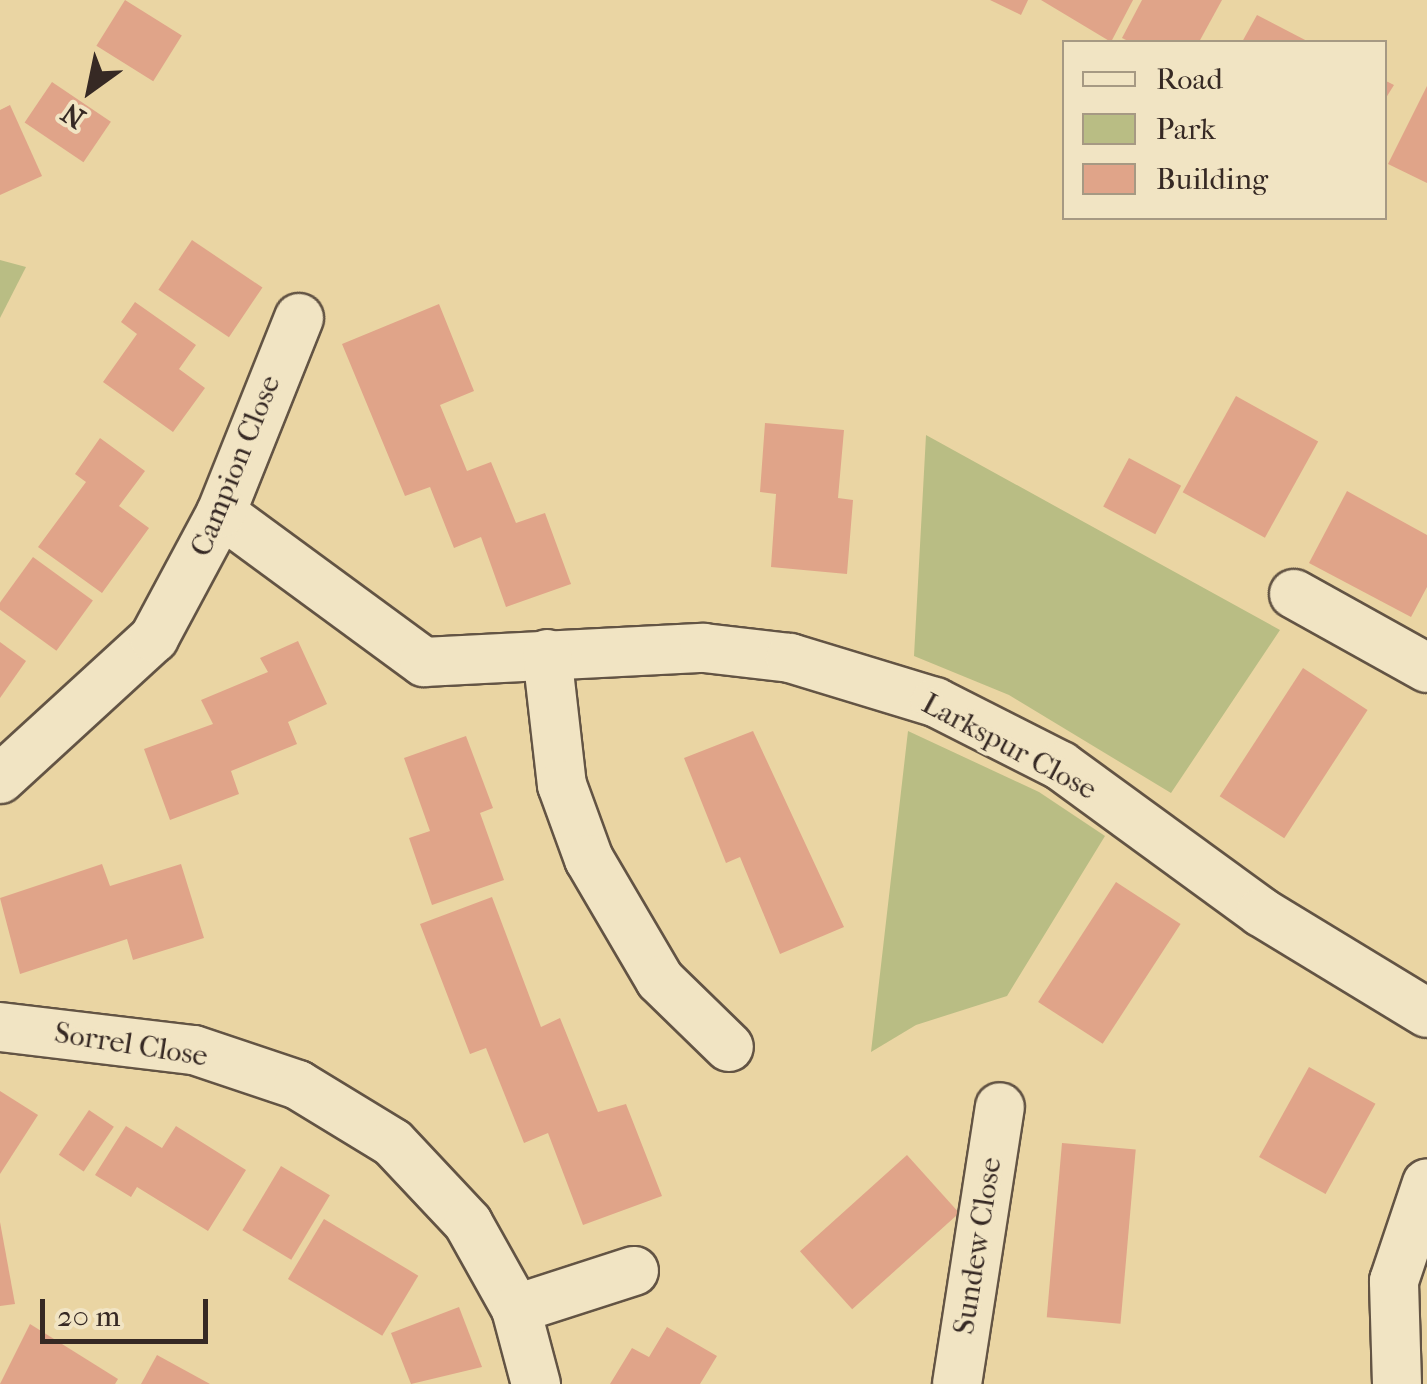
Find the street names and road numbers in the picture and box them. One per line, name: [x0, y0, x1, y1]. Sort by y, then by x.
street label: Campion Close: [183, 370, 289, 562]
street label: Larkspur Close: [916, 686, 1102, 808]
street label: Sorrel Close: [52, 1015, 210, 1075]
street label: Sundew Close: [946, 1155, 1010, 1337]

